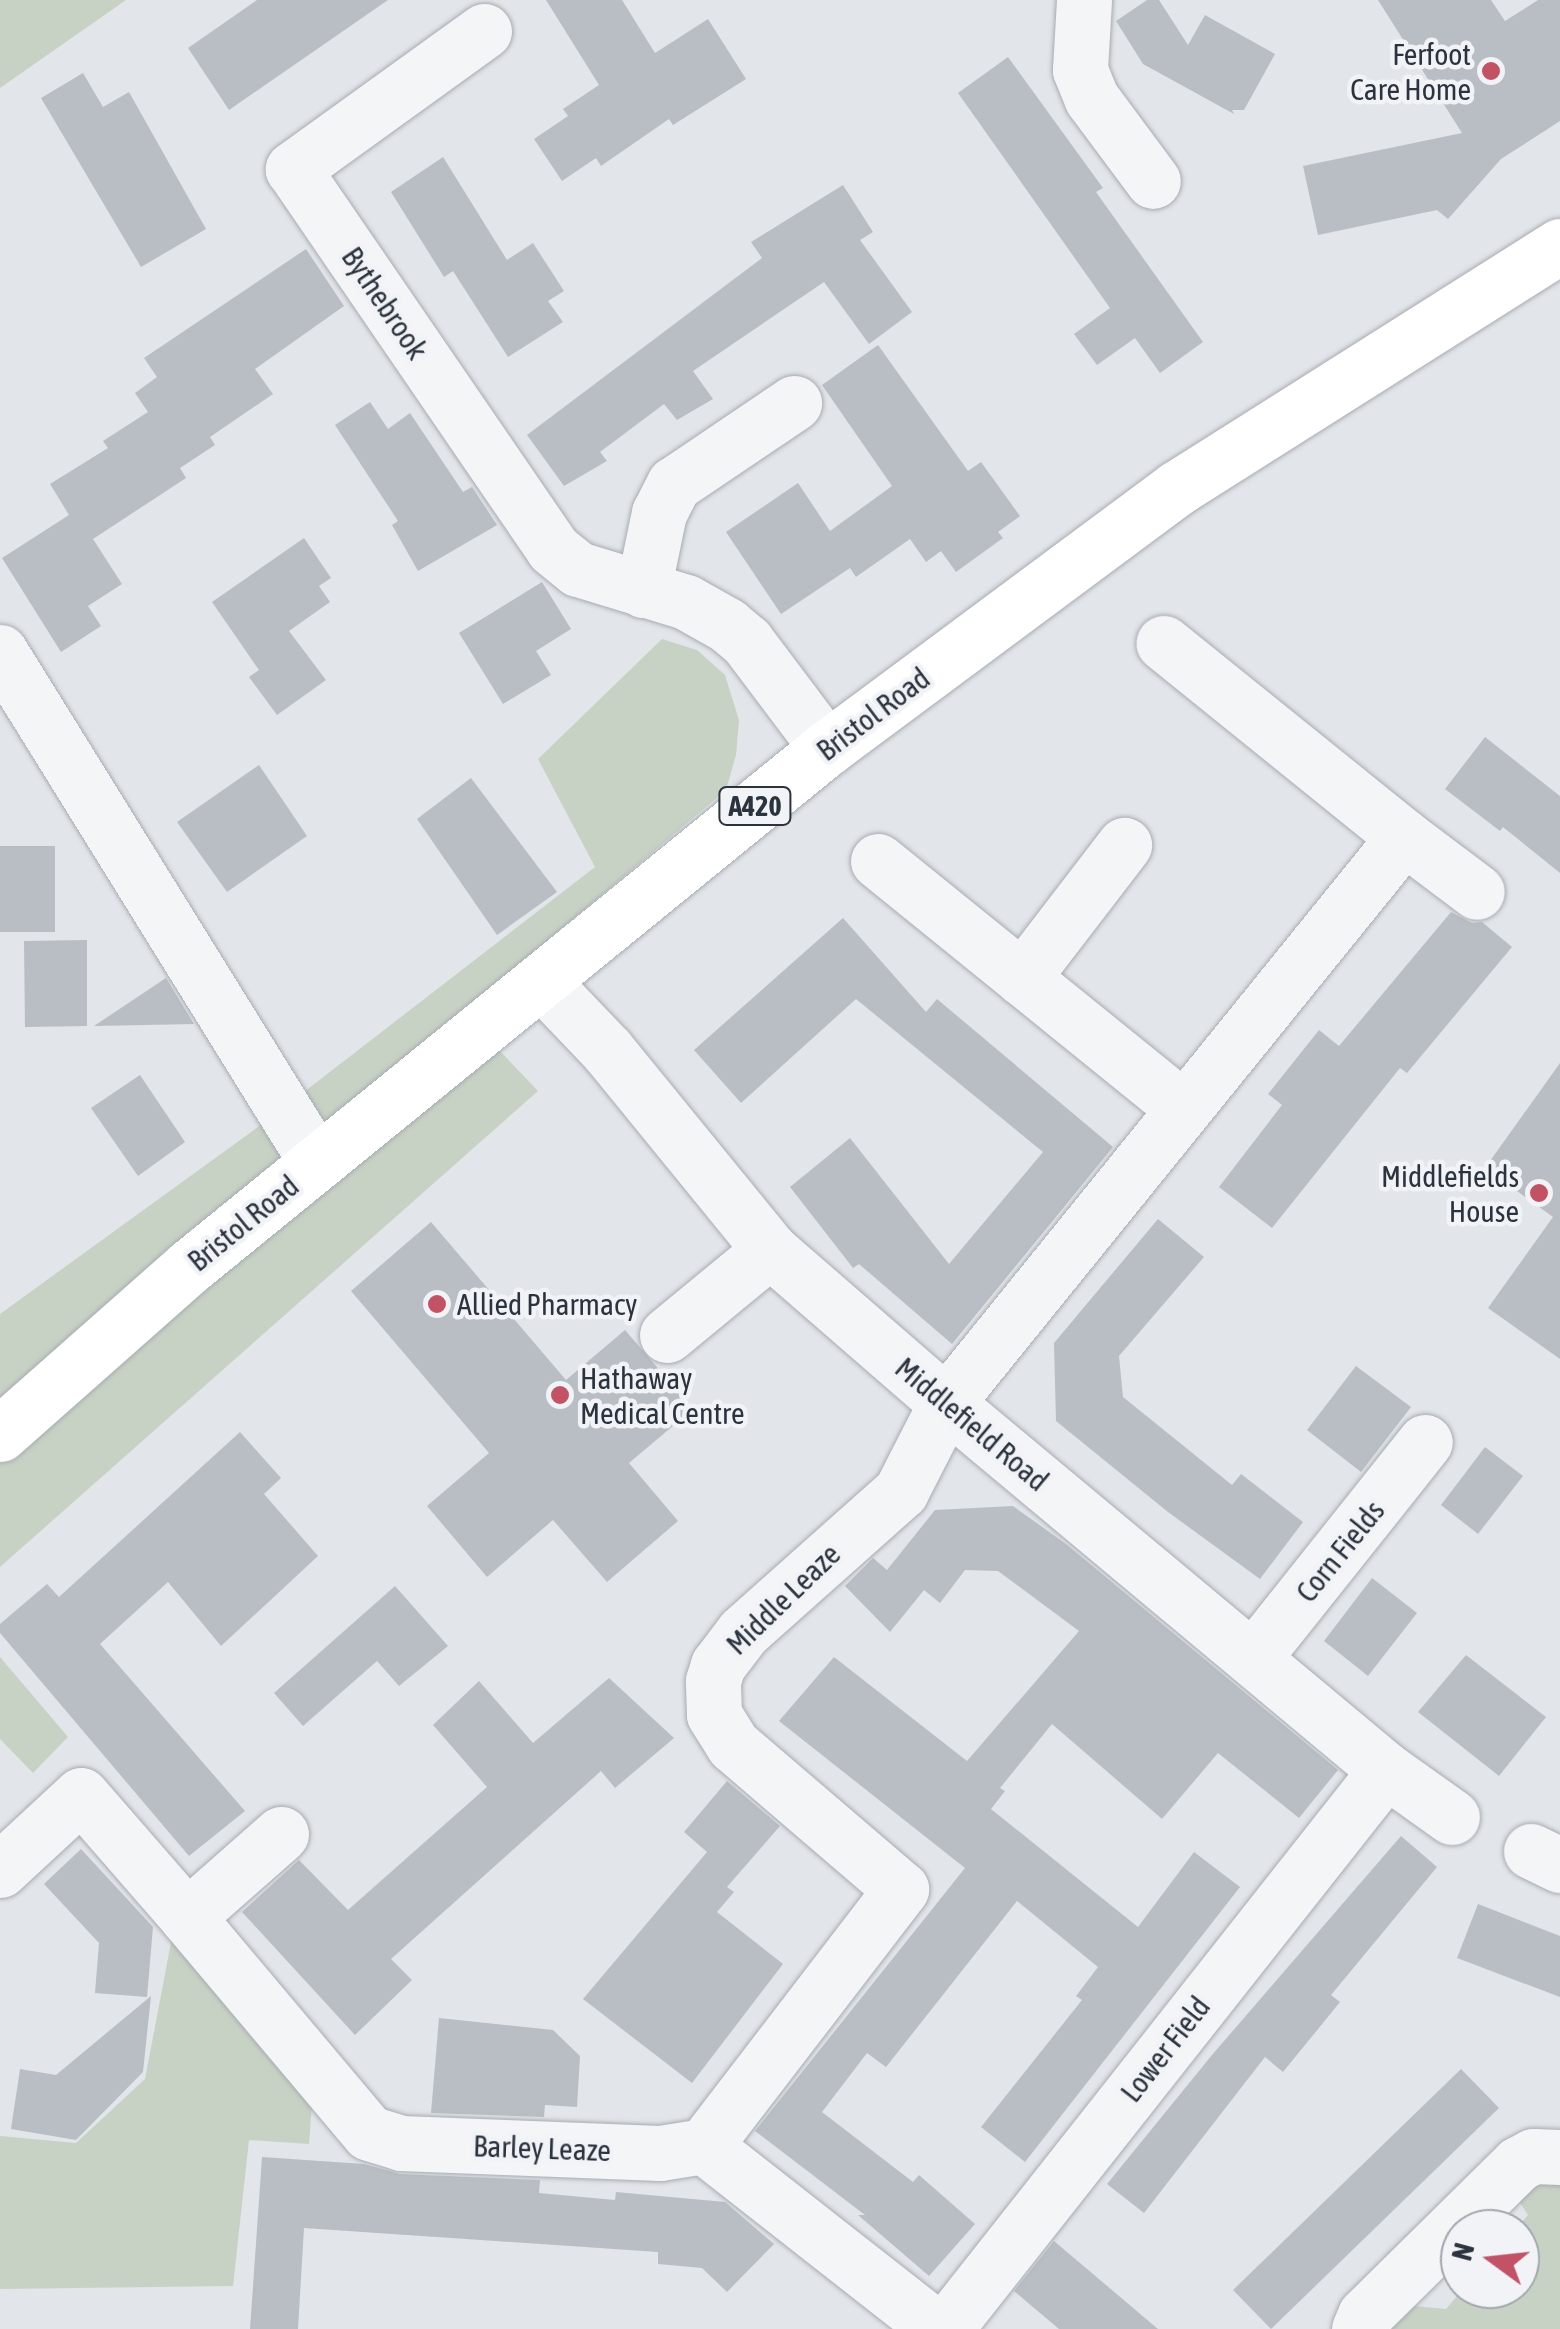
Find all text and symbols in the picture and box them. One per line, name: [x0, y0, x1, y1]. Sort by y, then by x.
place label: Ferfoot Care Home: [1350, 36, 1471, 106]
marker: Ferfoot Care Home: [1480, 60, 1502, 82]
street label: Bythebrook: [334, 240, 436, 366]
street label: Bristol Road: [809, 660, 937, 768]
road number: A420: [718, 783, 792, 829]
place label: Middlefields House: [1381, 1158, 1519, 1228]
street label: Bristol Road: [180, 1167, 306, 1279]
marker: Middlefields House: [1528, 1182, 1550, 1204]
place label: Allied Pharmacy: [457, 1286, 637, 1322]
marker: Allied Pharmacy: [426, 1293, 448, 1315]
street label: Middlefield Road: [888, 1350, 1056, 1498]
place label: Hathaway Medical Centre: [580, 1360, 745, 1430]
marker: Hathaway Medical Centre: [549, 1384, 571, 1406]
street label: Corn Fields: [1288, 1493, 1392, 1609]
street label: Middle Leaze: [719, 1536, 847, 1662]
street label: Lower Field: [1113, 1989, 1217, 2109]
street label: Barley Leaze: [473, 2128, 611, 2168]
north arrow: [1440, 2209, 1540, 2309]
text: N: [1445, 2240, 1481, 2264]

